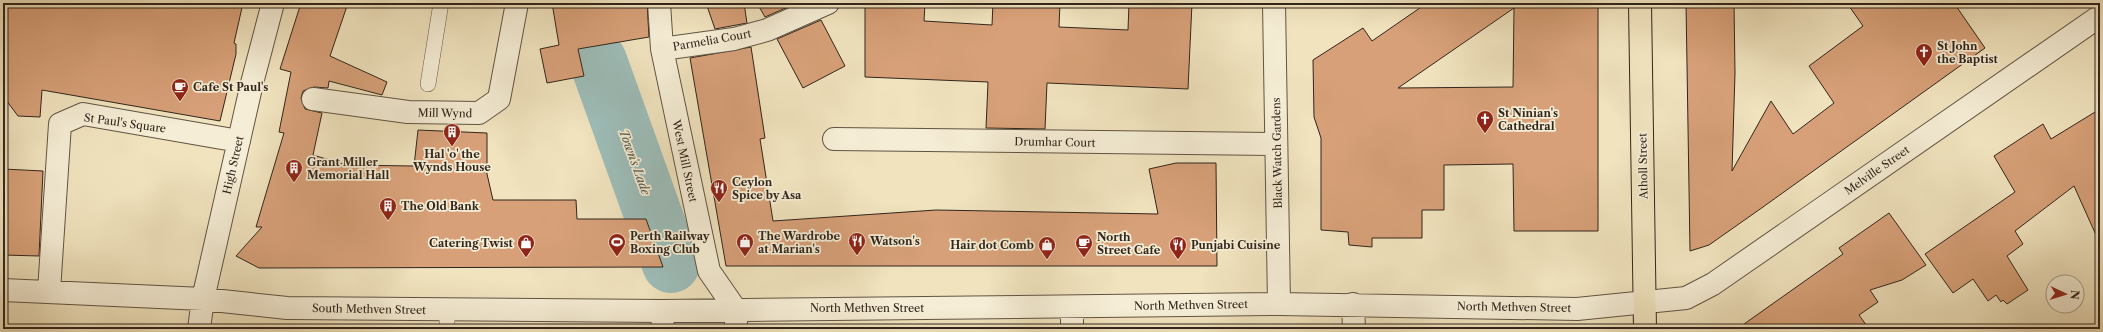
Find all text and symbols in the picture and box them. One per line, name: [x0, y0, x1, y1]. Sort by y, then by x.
street label: Parmelia Court: [672, 26, 753, 54]
place label: St John the Baptist: [1937, 39, 1999, 66]
church icon: St John the Baptist: [1914, 42, 1934, 67]
cafe icon: Cafe St Paul's: [170, 77, 190, 102]
place label: Cafe St Paul's: [193, 80, 268, 94]
street label: Black Watch Gardens: [1269, 97, 1285, 209]
street label: Mill Wynd: [418, 106, 473, 120]
place label: St Ninian's Cathedral: [1498, 106, 1558, 133]
church icon: St Ninian's Cathedral: [1475, 109, 1495, 134]
street label: St Paul's Square: [83, 110, 167, 136]
street label: West Mill Street: [669, 118, 701, 204]
building icon: Hal 'o' the Wynds House: [442, 122, 462, 147]
water label: Town's Lade: [616, 127, 654, 198]
street label: Atholl Street: [1635, 133, 1651, 200]
street label: High Street: [219, 134, 247, 196]
street label: Drumhar Court: [1014, 134, 1096, 150]
street label: Melville Street: [1842, 142, 1912, 198]
place label: Hal 'o' the Wynds House: [412, 147, 491, 174]
place label: Grant Miller Memorial Hall: [307, 155, 389, 182]
building icon: Grant Miller Memorial Hall: [284, 158, 304, 183]
place label: Ceylon Spice by Asa: [732, 175, 802, 202]
restaurant icon: Ceylon Spice by Asa: [709, 178, 729, 203]
building icon: The Old Bank: [378, 196, 398, 221]
place label: The Old Bank: [401, 199, 480, 213]
place label: Perth Railway Boxing Club: [630, 229, 710, 256]
place label: The Wardrobe at Marian's: [758, 229, 840, 256]
place label: North Street Cafe: [1097, 230, 1161, 257]
restaurant icon: Watson's: [847, 231, 867, 256]
sports icon: Perth Railway Boxing Club: [607, 232, 627, 257]
shop icon: The Wardrobe at Marian's: [735, 232, 755, 257]
shop icon: Catering Twist: [516, 233, 536, 258]
cafe icon: North Street Cafe: [1074, 233, 1094, 258]
place label: Watson's: [869, 234, 920, 248]
shop icon: Hair dot Comb: [1037, 235, 1057, 260]
restaurant icon: Punjabi Cuisine: [1168, 235, 1188, 260]
place label: Catering Twist: [429, 236, 514, 250]
place label: Hair dot Comb: [950, 238, 1034, 252]
place label: Punjabi Cuisine: [1191, 238, 1281, 252]
north arrow: [2045, 274, 2085, 314]
text: N: [2068, 289, 2082, 300]
street label: North Methven Street: [1134, 297, 1248, 313]
street label: North Methven Street: [1457, 299, 1571, 315]
street label: South Methven Street: [312, 301, 426, 317]
street label: North Methven Street: [810, 301, 924, 315]

